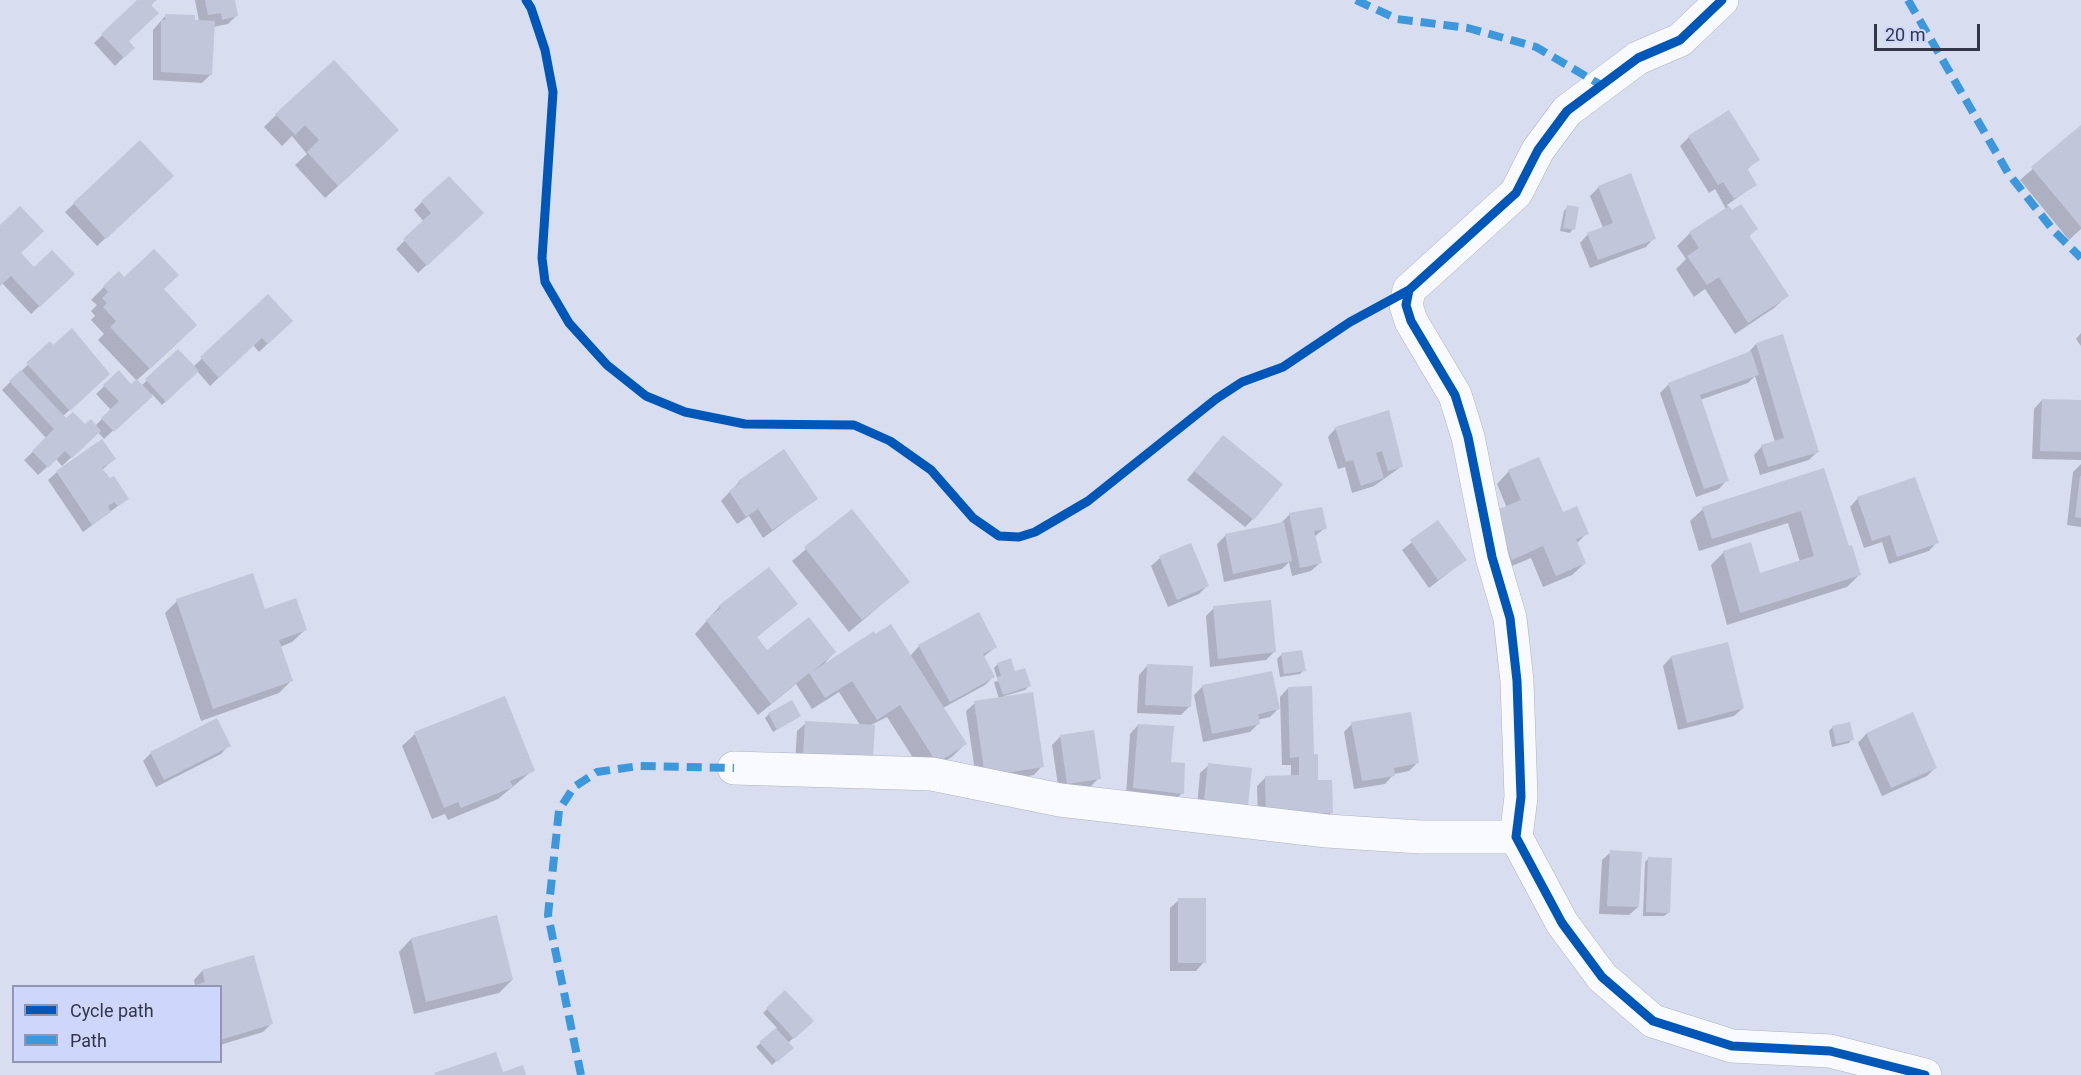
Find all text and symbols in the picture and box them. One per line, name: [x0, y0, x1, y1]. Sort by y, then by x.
scale bar: [1877, 12, 1984, 50]
text: 20 m: [1885, 24, 1925, 45]
legend: [12, 985, 222, 1063]
text: Cycle path: [70, 1000, 154, 1021]
text: Path: [70, 1030, 107, 1051]

